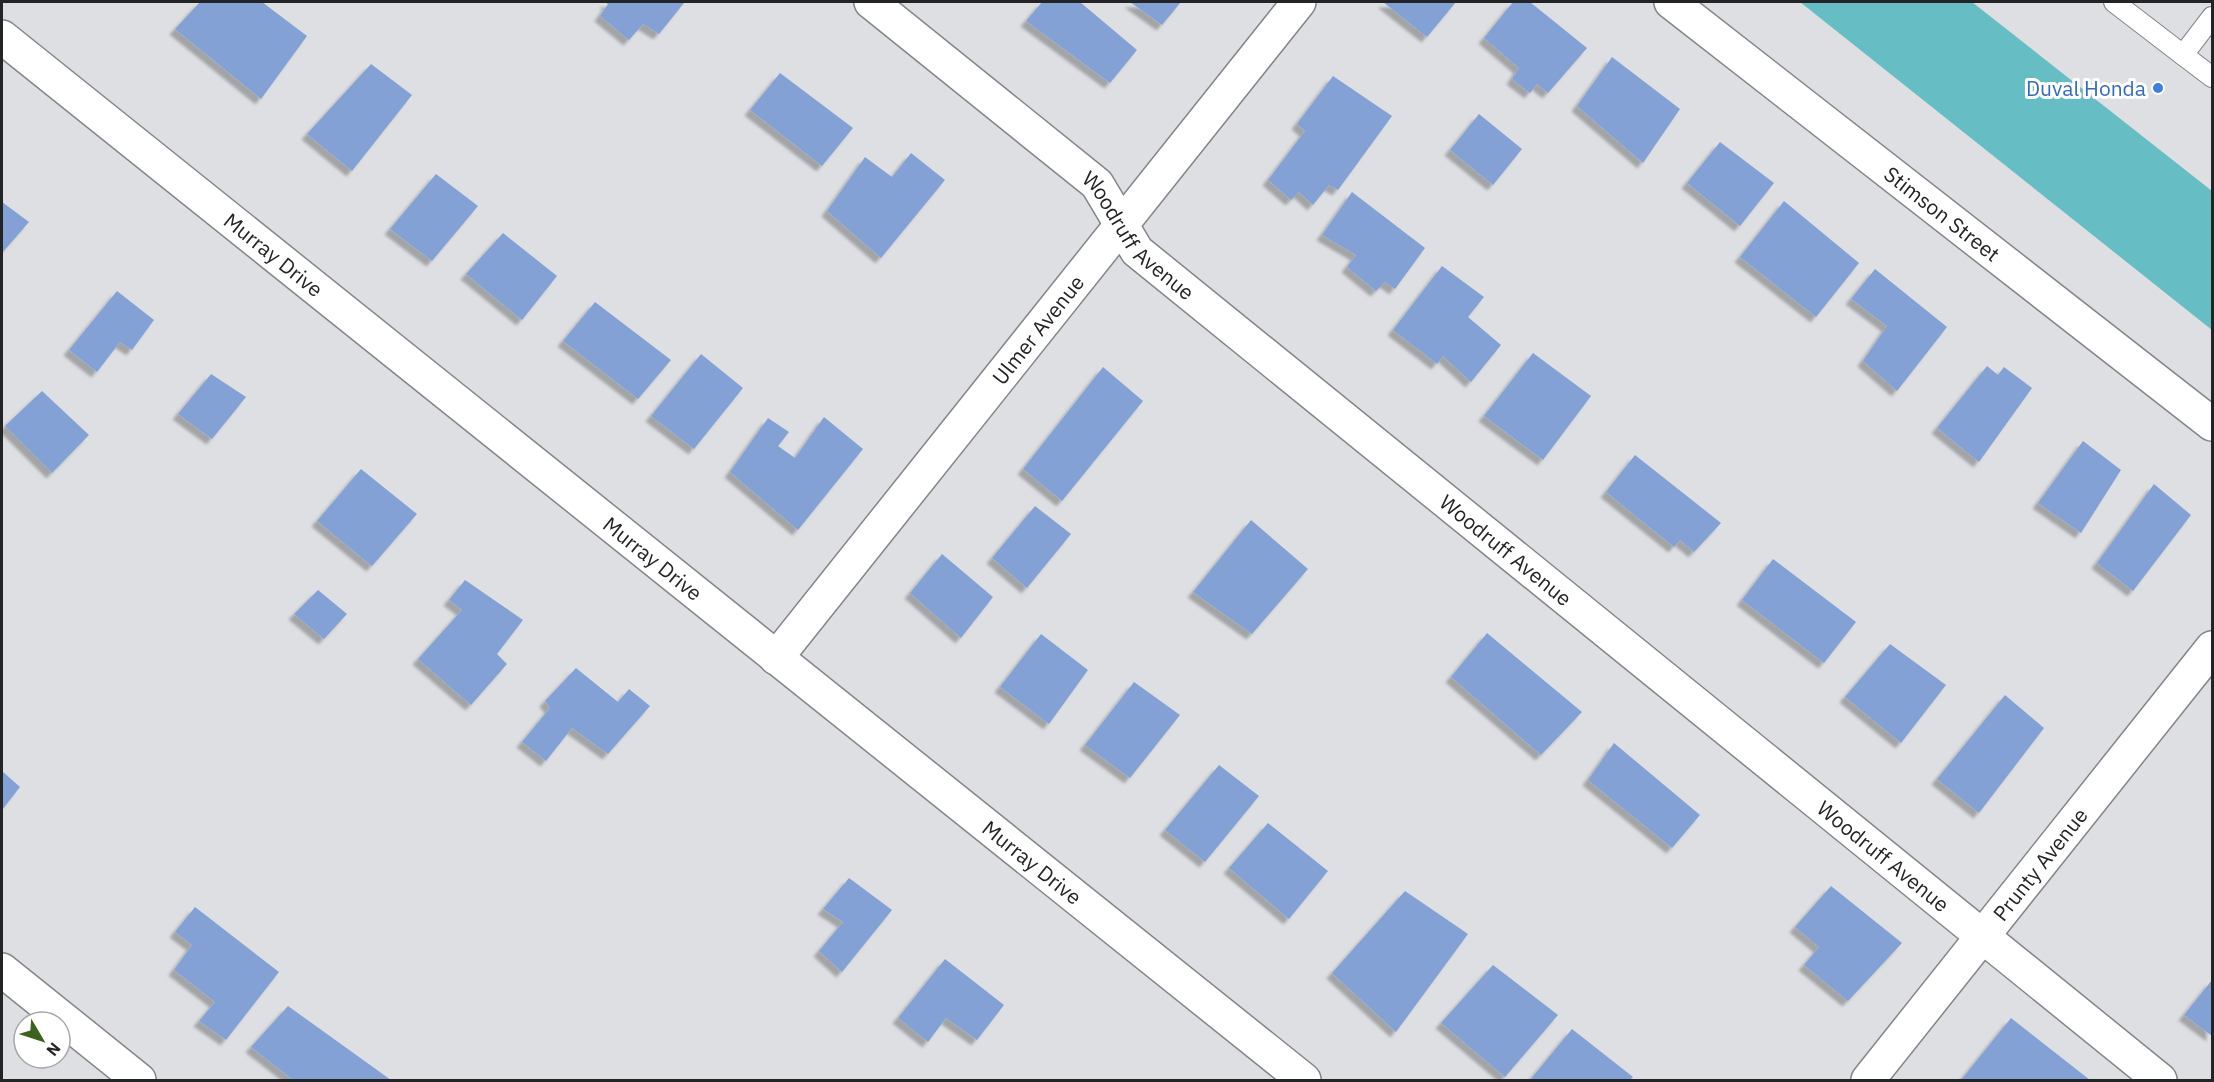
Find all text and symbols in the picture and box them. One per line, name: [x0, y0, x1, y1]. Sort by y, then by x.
place label: Duval Honda: [2026, 74, 2146, 102]
marker: Duval Honda: [2151, 81, 2165, 95]
street label: Stimson Street: [1879, 160, 2006, 268]
street label: Woodruff Avenue: [1077, 164, 1200, 306]
street label: Murray Drive: [218, 206, 329, 303]
street label: Ulmer Avenue: [986, 269, 1090, 390]
street label: Woodruff Avenue: [1434, 488, 1578, 612]
street label: Murray Drive: [597, 510, 708, 607]
street label: Woodruff Avenue: [1812, 794, 1955, 918]
street label: Prunty Avenue: [1986, 802, 2094, 926]
street label: Murray Drive: [977, 814, 1088, 911]
north arrow: [12, 1010, 72, 1070]
text: N: [42, 1039, 65, 1060]

